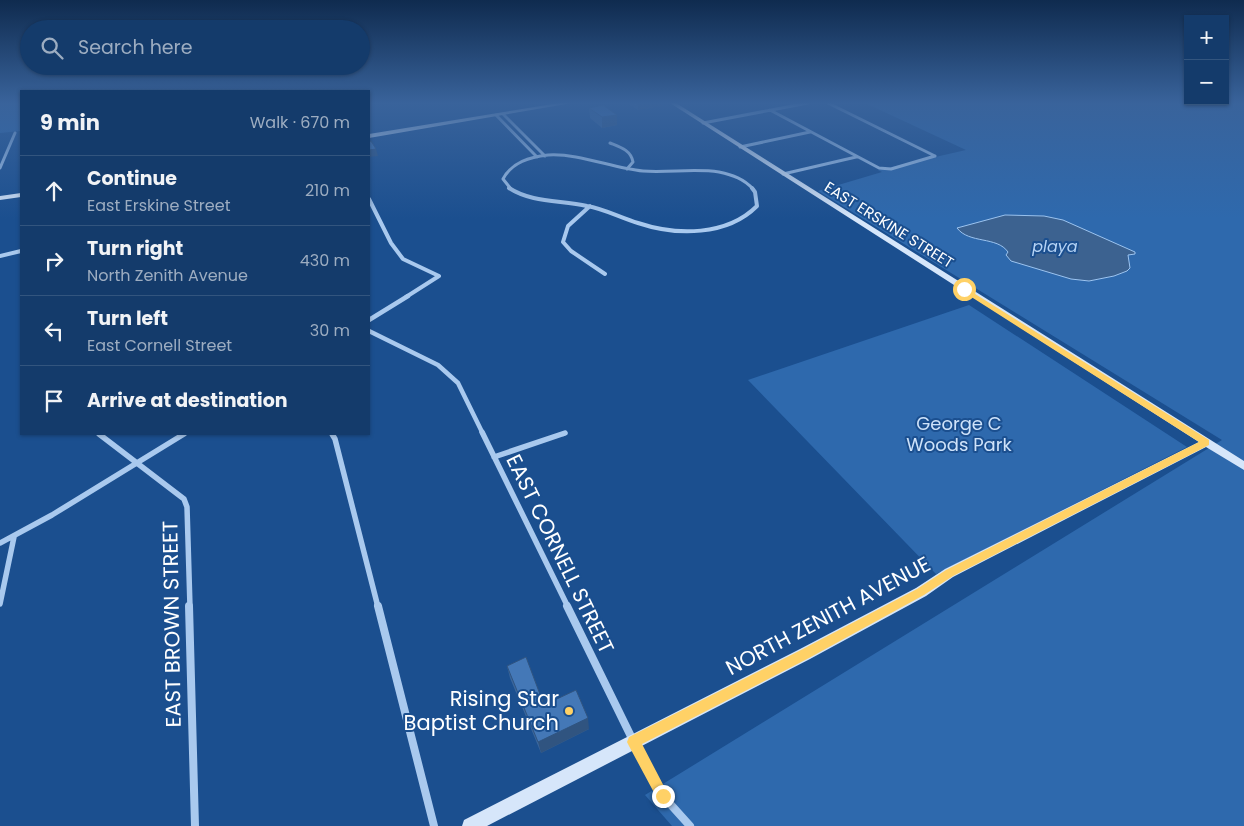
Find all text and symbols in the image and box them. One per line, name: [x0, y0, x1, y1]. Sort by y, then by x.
map controls: [1184, 15, 1229, 105]
button: +: [1184, 15, 1229, 60]
search box: [20, 20, 370, 75]
icon: search: [38, 34, 66, 62]
text: Search here: [78, 34, 192, 61]
button: −: [1184, 60, 1229, 105]
text: 9 min: [40, 108, 100, 137]
text: Walk · 670 m: [250, 111, 350, 134]
text: Continue: [87, 165, 177, 192]
street label: EAST ERSKINE STREET: [821, 176, 958, 273]
icon: ahead: [40, 177, 68, 205]
text: 210 m: [305, 179, 350, 202]
text: East Erskine Street: [87, 194, 230, 217]
text: Turn right: [87, 235, 183, 262]
water label: playa: [1031, 235, 1078, 258]
icon: right: [40, 247, 68, 275]
text: 430 m: [300, 249, 350, 272]
text: North Zenith Avenue: [87, 264, 248, 287]
route start: [953, 278, 976, 301]
text: Turn left: [87, 305, 168, 332]
icon: left: [40, 317, 68, 345]
text: 30 m: [310, 319, 350, 342]
text: East Cornell Street: [87, 334, 232, 357]
icon: arrive: [40, 387, 68, 415]
text: Arrive at destination: [87, 387, 288, 414]
park label: George C Woods Park: [906, 411, 1013, 457]
street label: EAST CORNELL STREET: [500, 449, 621, 658]
street label: EAST BROWN STREET: [155, 520, 188, 728]
street label: NORTH ZENITH AVENUE: [720, 549, 935, 682]
place label: Rising Star Baptist Church: [404, 684, 559, 737]
marker: Rising Star Baptist Church: [563, 705, 575, 717]
route end: [652, 785, 675, 808]

